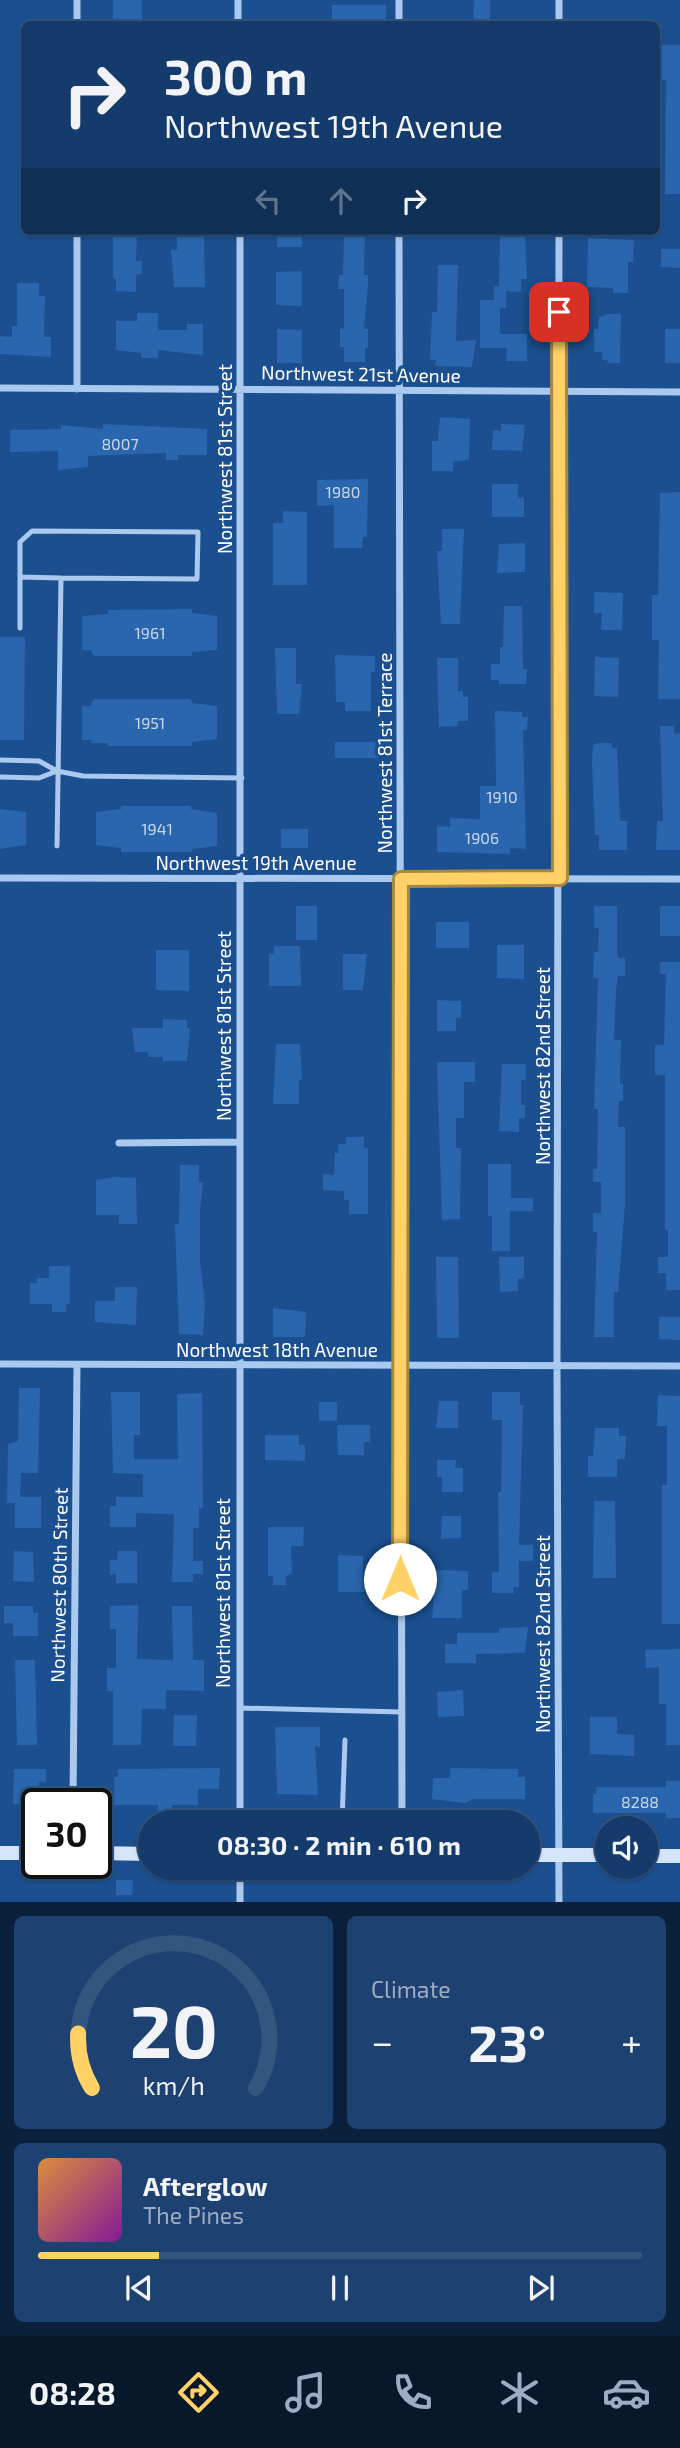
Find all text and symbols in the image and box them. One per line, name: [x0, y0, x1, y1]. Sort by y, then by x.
text: 300 m: [164, 46, 307, 105]
icon: right: [49, 49, 140, 140]
text: Northwest 19th Avenue: [164, 106, 503, 144]
icon: left: [249, 182, 287, 220]
icon: ahead: [322, 182, 360, 220]
icon: right: [395, 182, 433, 220]
pin: [529, 282, 589, 342]
icon: arrive: [540, 293, 578, 331]
street label: Northwest 21st Avenue: [261, 360, 461, 387]
street label: Northwest 81st Street: [213, 364, 236, 554]
house number: 8007: [101, 434, 139, 453]
house number: 1980: [326, 482, 360, 501]
house number: 1961: [134, 623, 166, 642]
street label: Northwest 81st Terrace: [373, 653, 396, 853]
house number: 1951: [135, 713, 165, 732]
house number: 1910: [486, 787, 518, 806]
house number: 1941: [141, 819, 173, 838]
house number: 1906: [465, 828, 499, 847]
street label: Northwest 19th Avenue: [155, 851, 357, 874]
street label: Northwest 81st Street: [212, 931, 235, 1121]
street label: Northwest 82nd Street: [531, 967, 554, 1165]
street label: Northwest 18th Avenue: [176, 1338, 378, 1361]
street label: Northwest 80th Street: [45, 1487, 72, 1683]
street label: Northwest 81st Street: [211, 1498, 234, 1688]
street label: Northwest 82nd Street: [531, 1535, 554, 1733]
position arrow: [363, 1542, 437, 1616]
speed limit sign: 30: [21, 1788, 112, 1879]
house number: 8288: [621, 1792, 659, 1811]
map controls: [595, 1816, 658, 1879]
button: sound: [595, 1816, 658, 1879]
text: 08:30 · 2 min · 610 m: [217, 1829, 461, 1860]
text: Climate: [371, 1975, 451, 2003]
text: 20: [129, 1986, 218, 2074]
text: 23°: [468, 2010, 546, 2072]
text: −: [371, 2018, 393, 2064]
text: +: [621, 2018, 642, 2064]
text: km/h: [142, 2070, 205, 2100]
text: Afterglow: [143, 2170, 268, 2201]
text: The Pines: [143, 2201, 244, 2229]
icon: previous: [120, 2269, 158, 2307]
icon: pause: [321, 2269, 359, 2307]
icon: next: [522, 2269, 560, 2307]
icon: directions: [174, 2368, 223, 2417]
icon: music: [281, 2368, 330, 2417]
icon: phone: [388, 2368, 437, 2417]
icon: climate: [495, 2368, 544, 2417]
icon: car: [602, 2368, 651, 2417]
text: 08:28: [29, 2373, 116, 2411]

